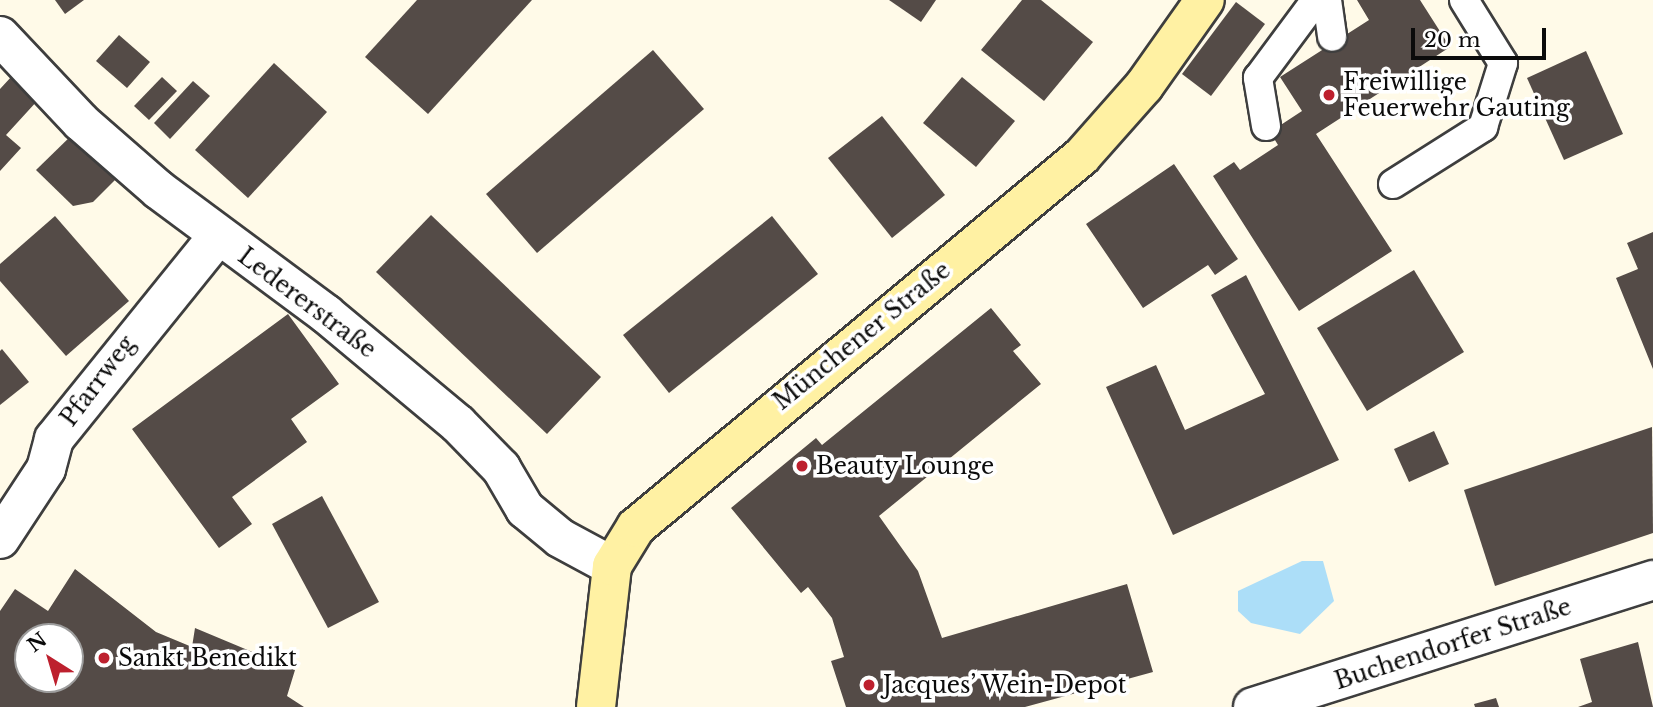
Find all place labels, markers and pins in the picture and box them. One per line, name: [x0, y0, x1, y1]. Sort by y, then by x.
place label: Freiwillige Feuerwehr Gauting: [1343, 68, 1570, 122]
marker: Freiwillige Feuerwehr Gauting: [1321, 87, 1337, 103]
place label: Beauty Lounge: [816, 452, 995, 480]
marker: Beauty Lounge: [794, 458, 810, 474]
place label: Sankt Benedikt: [118, 644, 297, 672]
marker: Sankt Benedikt: [96, 650, 112, 666]
place label: Jacques’ Wein-Depot: [883, 671, 1128, 699]
marker: Jacques’ Wein-Depot: [861, 677, 877, 693]

